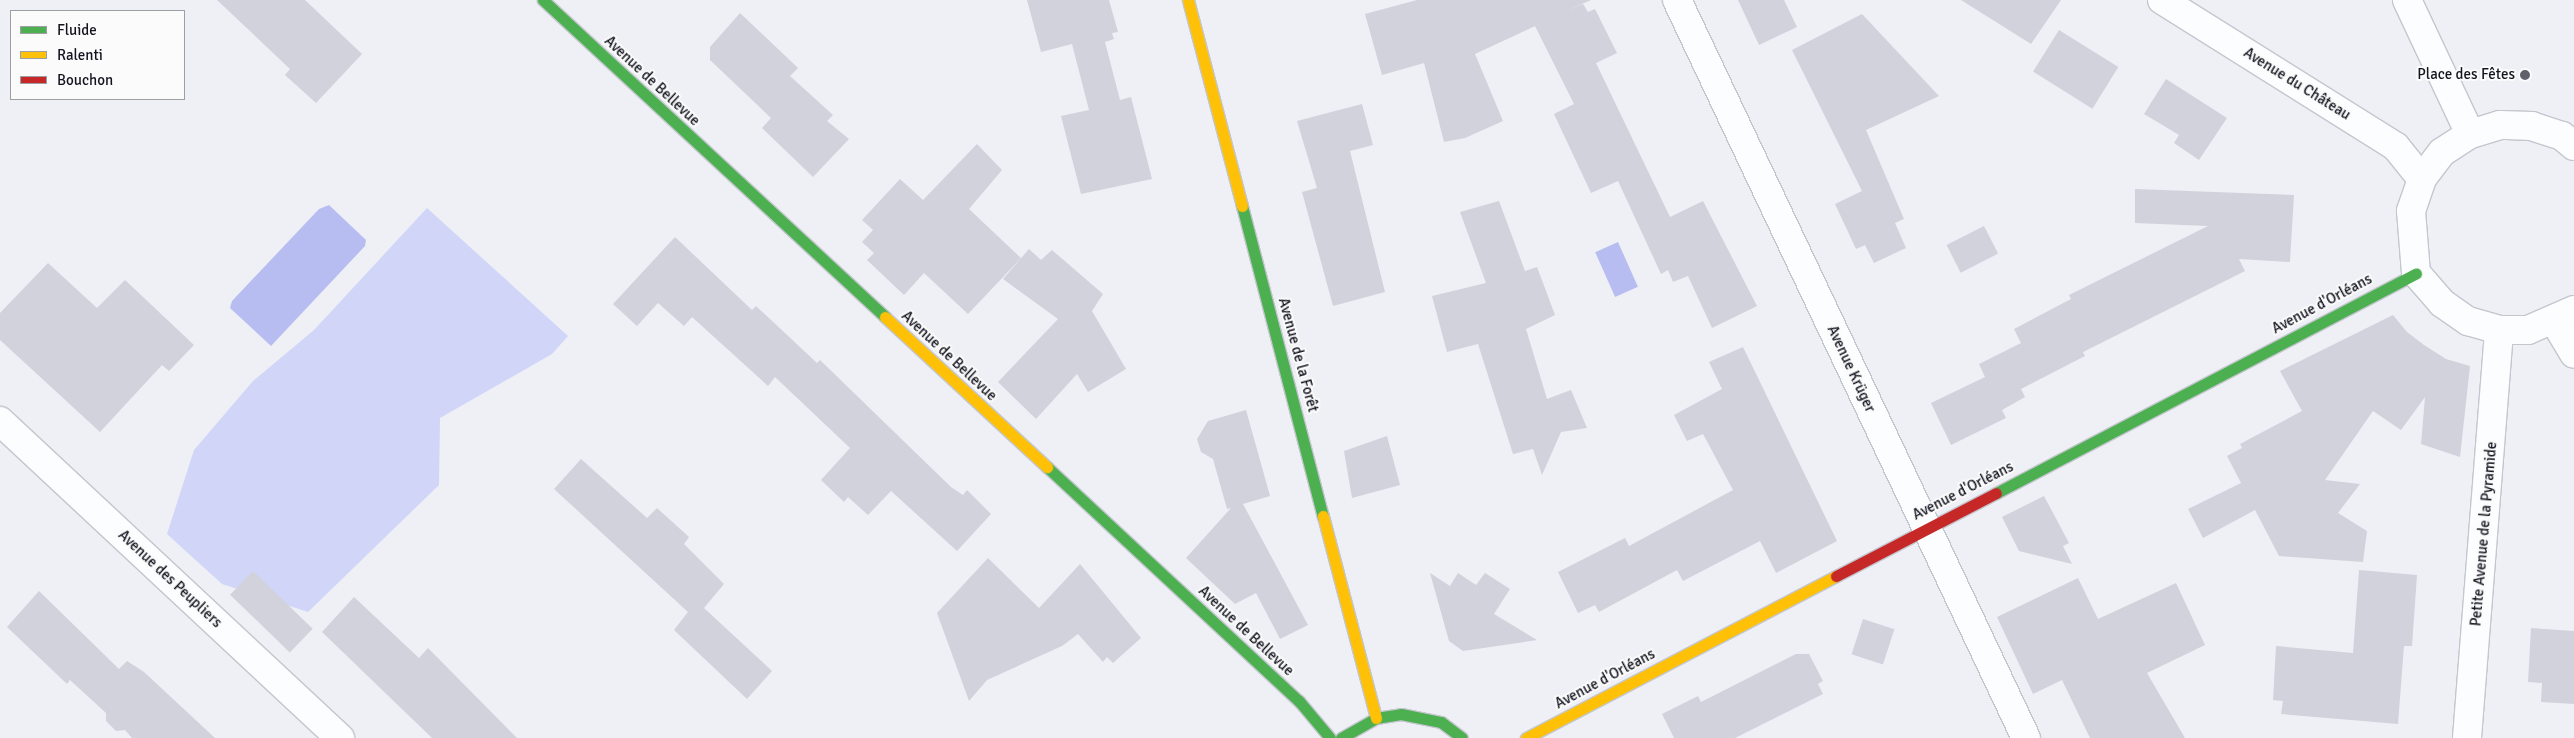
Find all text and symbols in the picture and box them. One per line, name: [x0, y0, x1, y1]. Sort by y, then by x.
legend: [10, 10, 185, 100]
text: Fluide: [57, 21, 97, 39]
street label: Avenue de Bellevue: [601, 32, 703, 130]
street label: Avenue du Château: [2240, 44, 2354, 124]
text: Ralenti: [57, 46, 103, 64]
place label: Place des Fêtes: [2417, 66, 2515, 84]
marker: Place des Fêtes: [2519, 69, 2531, 81]
text: Bouchon: [57, 71, 113, 89]
street label: Avenue d'Orléans: [2269, 270, 2375, 338]
street label: Avenue de la Forêt: [1274, 296, 1322, 414]
street label: Avenue de Bellevue: [898, 307, 1000, 405]
street label: Avenue Krüger: [1823, 323, 1879, 415]
street label: Petite Avenue de la Pyramide: [2467, 441, 2501, 627]
street label: Avenue d'Orléans: [1910, 458, 2016, 524]
street label: Avenue des Peupliers: [114, 526, 226, 632]
street label: Avenue de Bellevue: [1195, 582, 1297, 680]
street label: Avenue d'Orléans: [1552, 645, 1658, 713]

